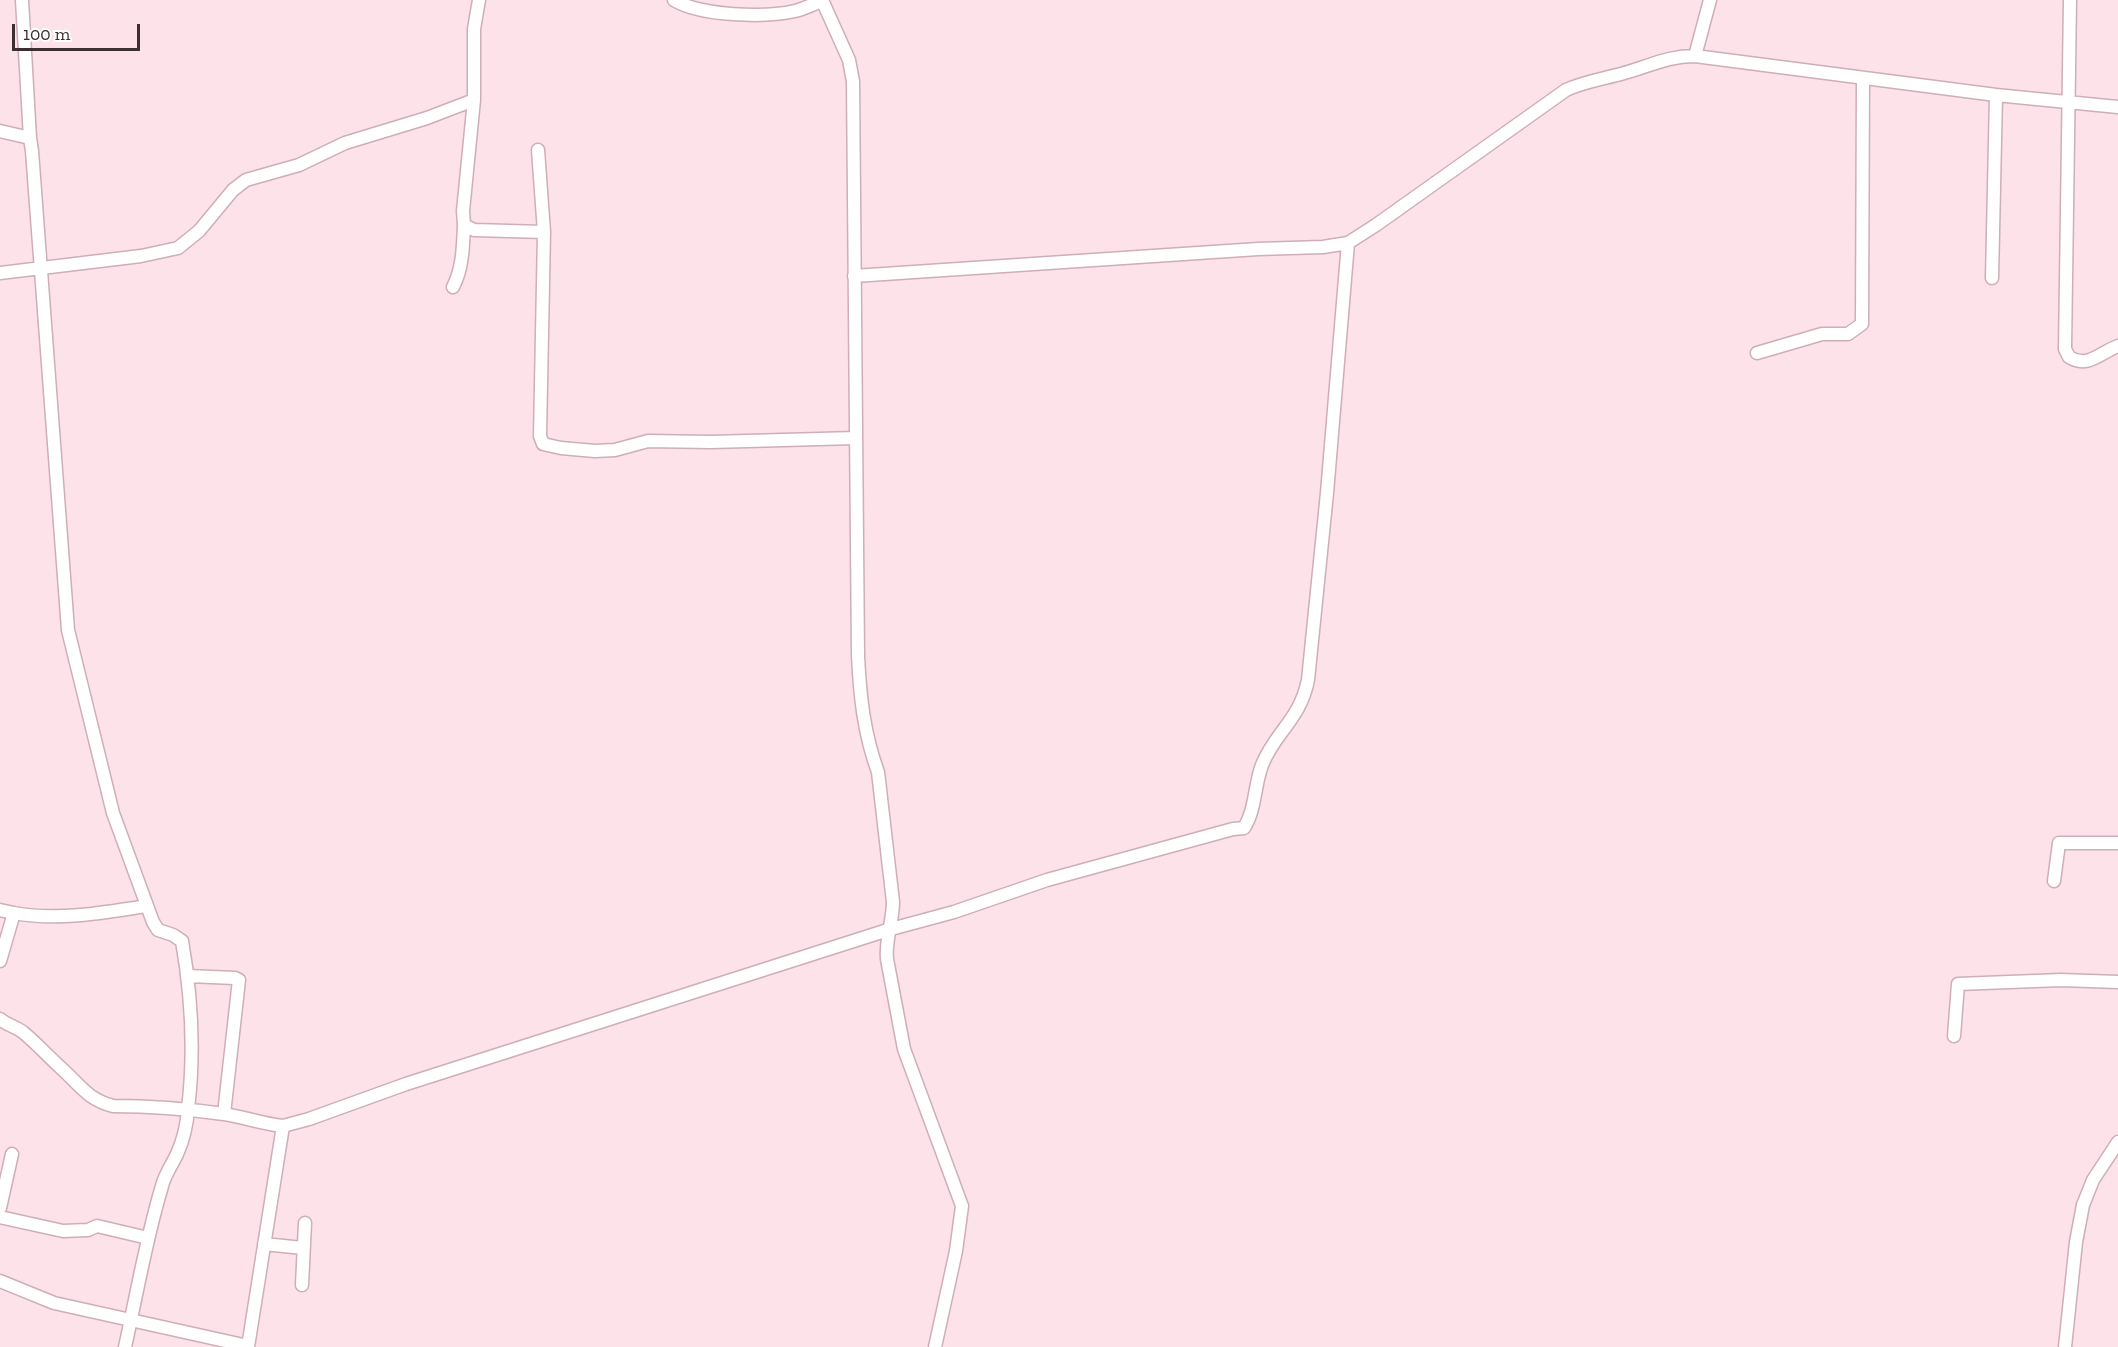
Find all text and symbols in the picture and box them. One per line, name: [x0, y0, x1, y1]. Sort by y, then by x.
scale bar: [15, 12, 142, 50]
text: 100 m: [23, 23, 70, 45]

